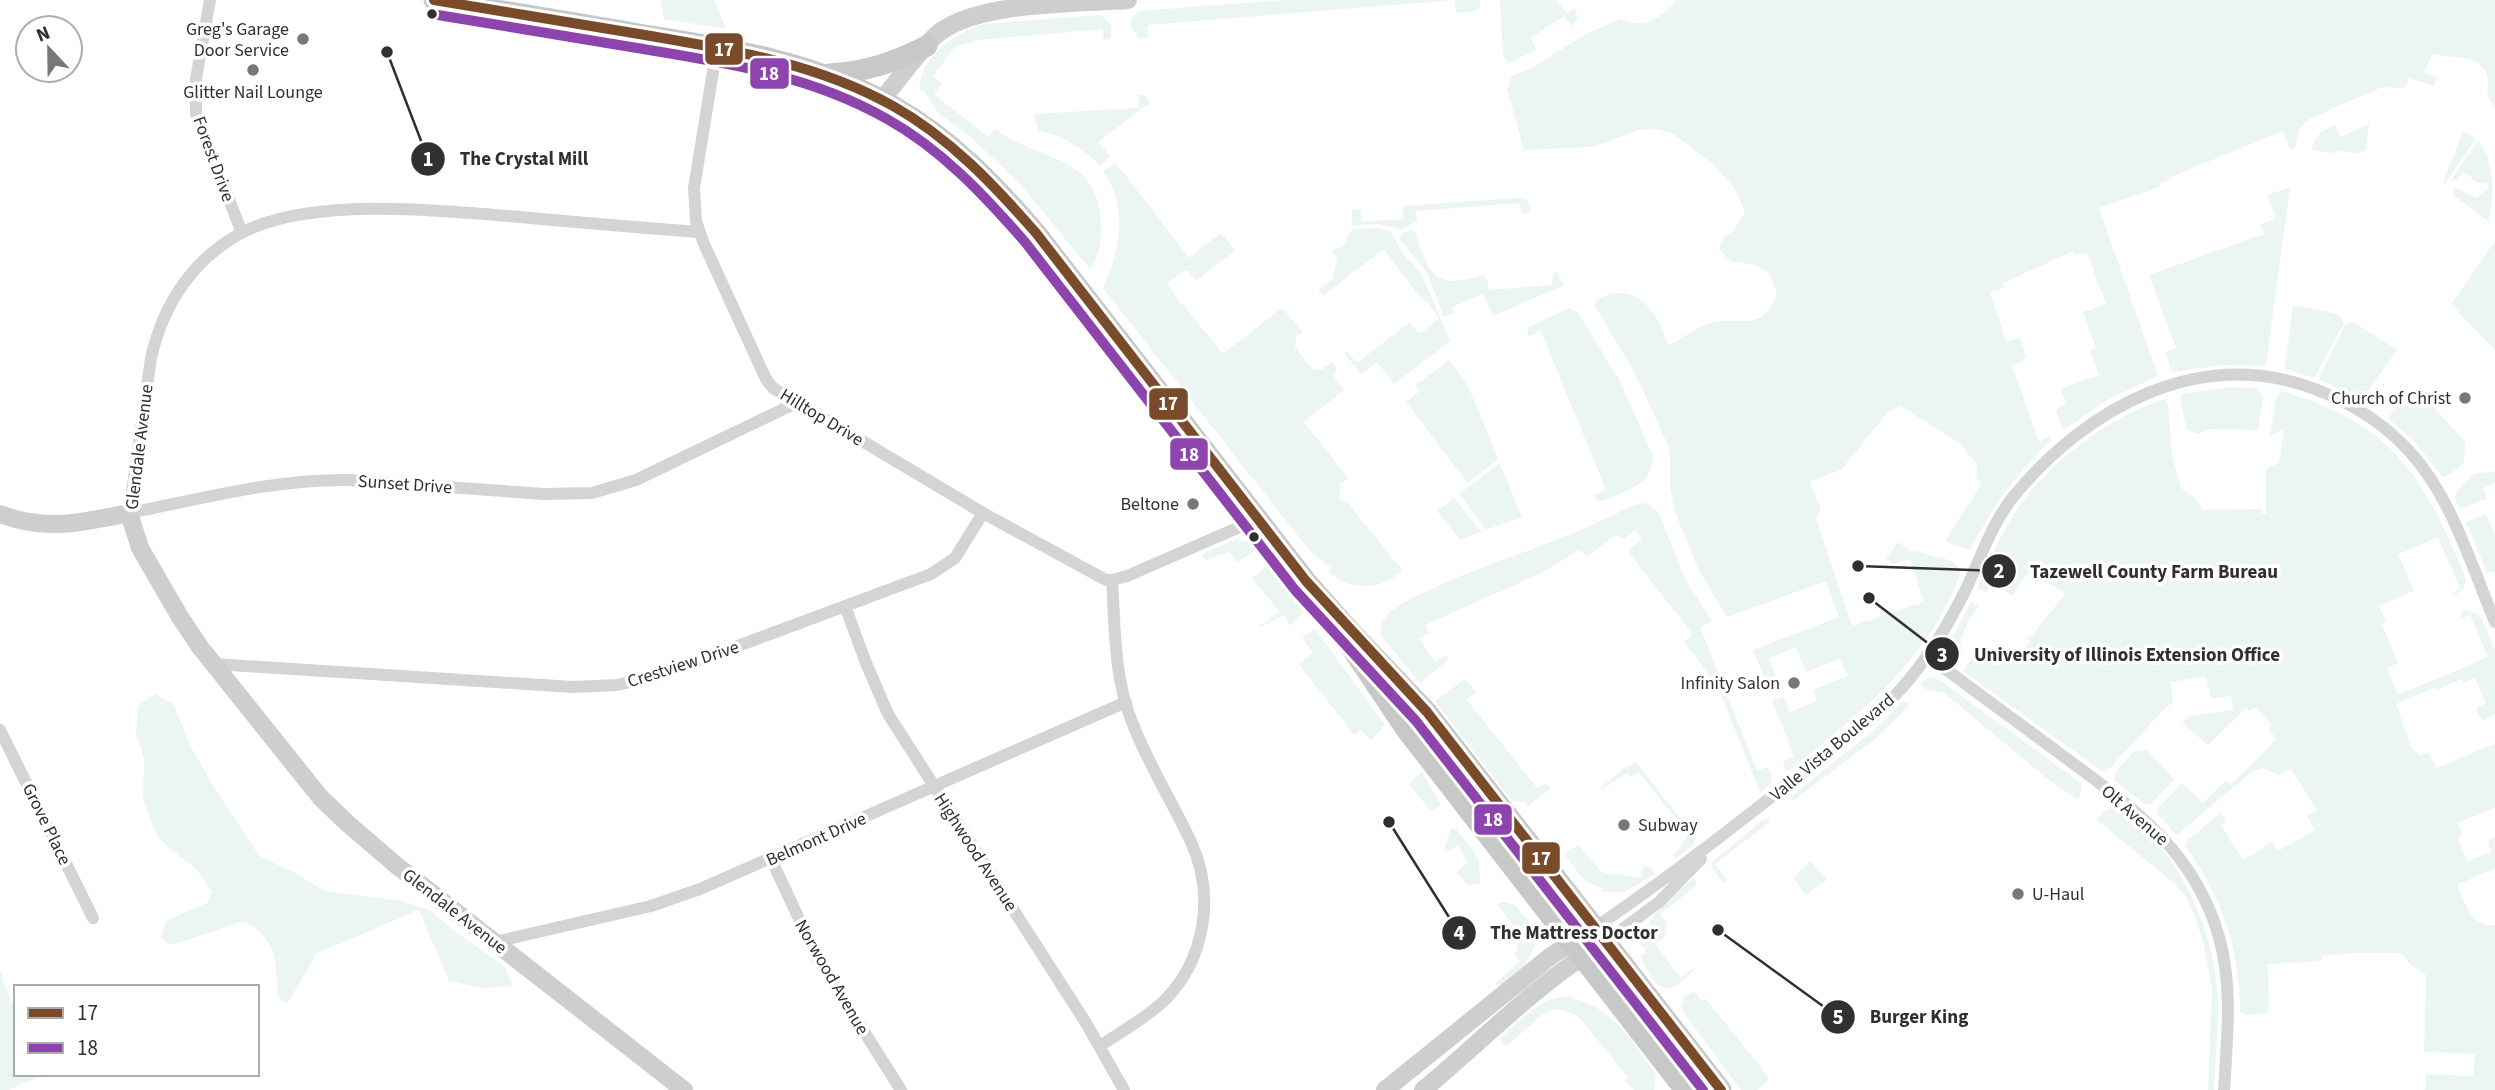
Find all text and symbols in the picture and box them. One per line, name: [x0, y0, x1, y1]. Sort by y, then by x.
unlabelled marker: [425, 7, 439, 21]
north arrow: [14, 14, 84, 84]
place label: Greg's Garage Door Service: [186, 17, 289, 63]
text: N: [32, 20, 54, 50]
marker: Greg's Garage Door Service: [295, 31, 311, 47]
line badge: 17: [704, 32, 744, 66]
text: 17: [714, 37, 734, 64]
line badge: 18: [749, 57, 790, 90]
text: 18: [759, 61, 779, 88]
marker: Glitter Nail Lounge: [245, 62, 261, 78]
place label: Glitter Nail Lounge: [183, 80, 323, 105]
street label: Forest Drive: [187, 113, 241, 205]
callout: The Crystal Mill: [410, 139, 602, 179]
text: 1: [422, 144, 434, 174]
text: The Crystal Mill: [460, 146, 589, 173]
street label: Glendale Avenue: [119, 383, 160, 511]
street label: Hilltop Drive: [775, 383, 868, 452]
place label: Church of Christ: [2331, 386, 2451, 411]
line badge: 17: [1148, 387, 1189, 421]
marker: Church of Christ: [2457, 390, 2473, 406]
text: 17: [1158, 391, 1178, 418]
line badge: 18: [1169, 437, 1209, 471]
text: 18: [1179, 442, 1199, 469]
street label: Sunset Drive: [357, 469, 453, 500]
place label: Beltone: [1121, 492, 1179, 517]
marker: Beltone: [1185, 496, 1201, 512]
unlabelled marker: [1247, 530, 1261, 544]
callout: Tazewell County Farm Bureau: [1982, 551, 2292, 591]
text: 2: [1993, 556, 2005, 586]
text: Tazewell County Farm Bureau: [2030, 559, 2278, 586]
callout: University of Illinois Extension Office: [1925, 634, 2294, 674]
street label: Crestview Drive: [624, 635, 742, 694]
text: 3: [1936, 640, 1948, 670]
text: University of Illinois Extension Office: [1974, 642, 2280, 669]
place label: Infinity Salon: [1680, 671, 1780, 696]
marker: Infinity Salon: [1786, 675, 1802, 691]
street label: Valle Vista Boulevard: [1765, 688, 1900, 807]
street label: Grove Place: [16, 779, 77, 869]
street label: Olt Avenue: [2096, 779, 2174, 852]
street label: Highwood Avenue: [928, 788, 1023, 916]
line badge: 18: [1473, 803, 1513, 836]
street label: Belmont Drive: [762, 806, 870, 873]
text: 18: [1483, 807, 1503, 834]
place label: Subway: [1638, 813, 1698, 838]
marker: Subway: [1616, 817, 1632, 833]
line badge: 17: [1521, 841, 1561, 875]
text: 17: [1531, 846, 1551, 873]
street label: Glendale Avenue: [397, 863, 512, 960]
place label: U-Haul: [2032, 882, 2084, 907]
marker: U-Haul: [2010, 886, 2026, 902]
callout: The Mattress Doctor: [1441, 913, 1672, 953]
street label: Norwood Avenue: [788, 915, 875, 1040]
text: 4: [1453, 918, 1465, 948]
text: The Mattress Doctor: [1490, 920, 1658, 947]
legend: [14, 985, 259, 1076]
callout: Burger King: [1821, 997, 1983, 1037]
text: 17: [77, 998, 98, 1028]
text: 5: [1832, 1002, 1844, 1032]
text: Burger King: [1870, 1004, 1968, 1031]
text: 18: [77, 1033, 98, 1063]

